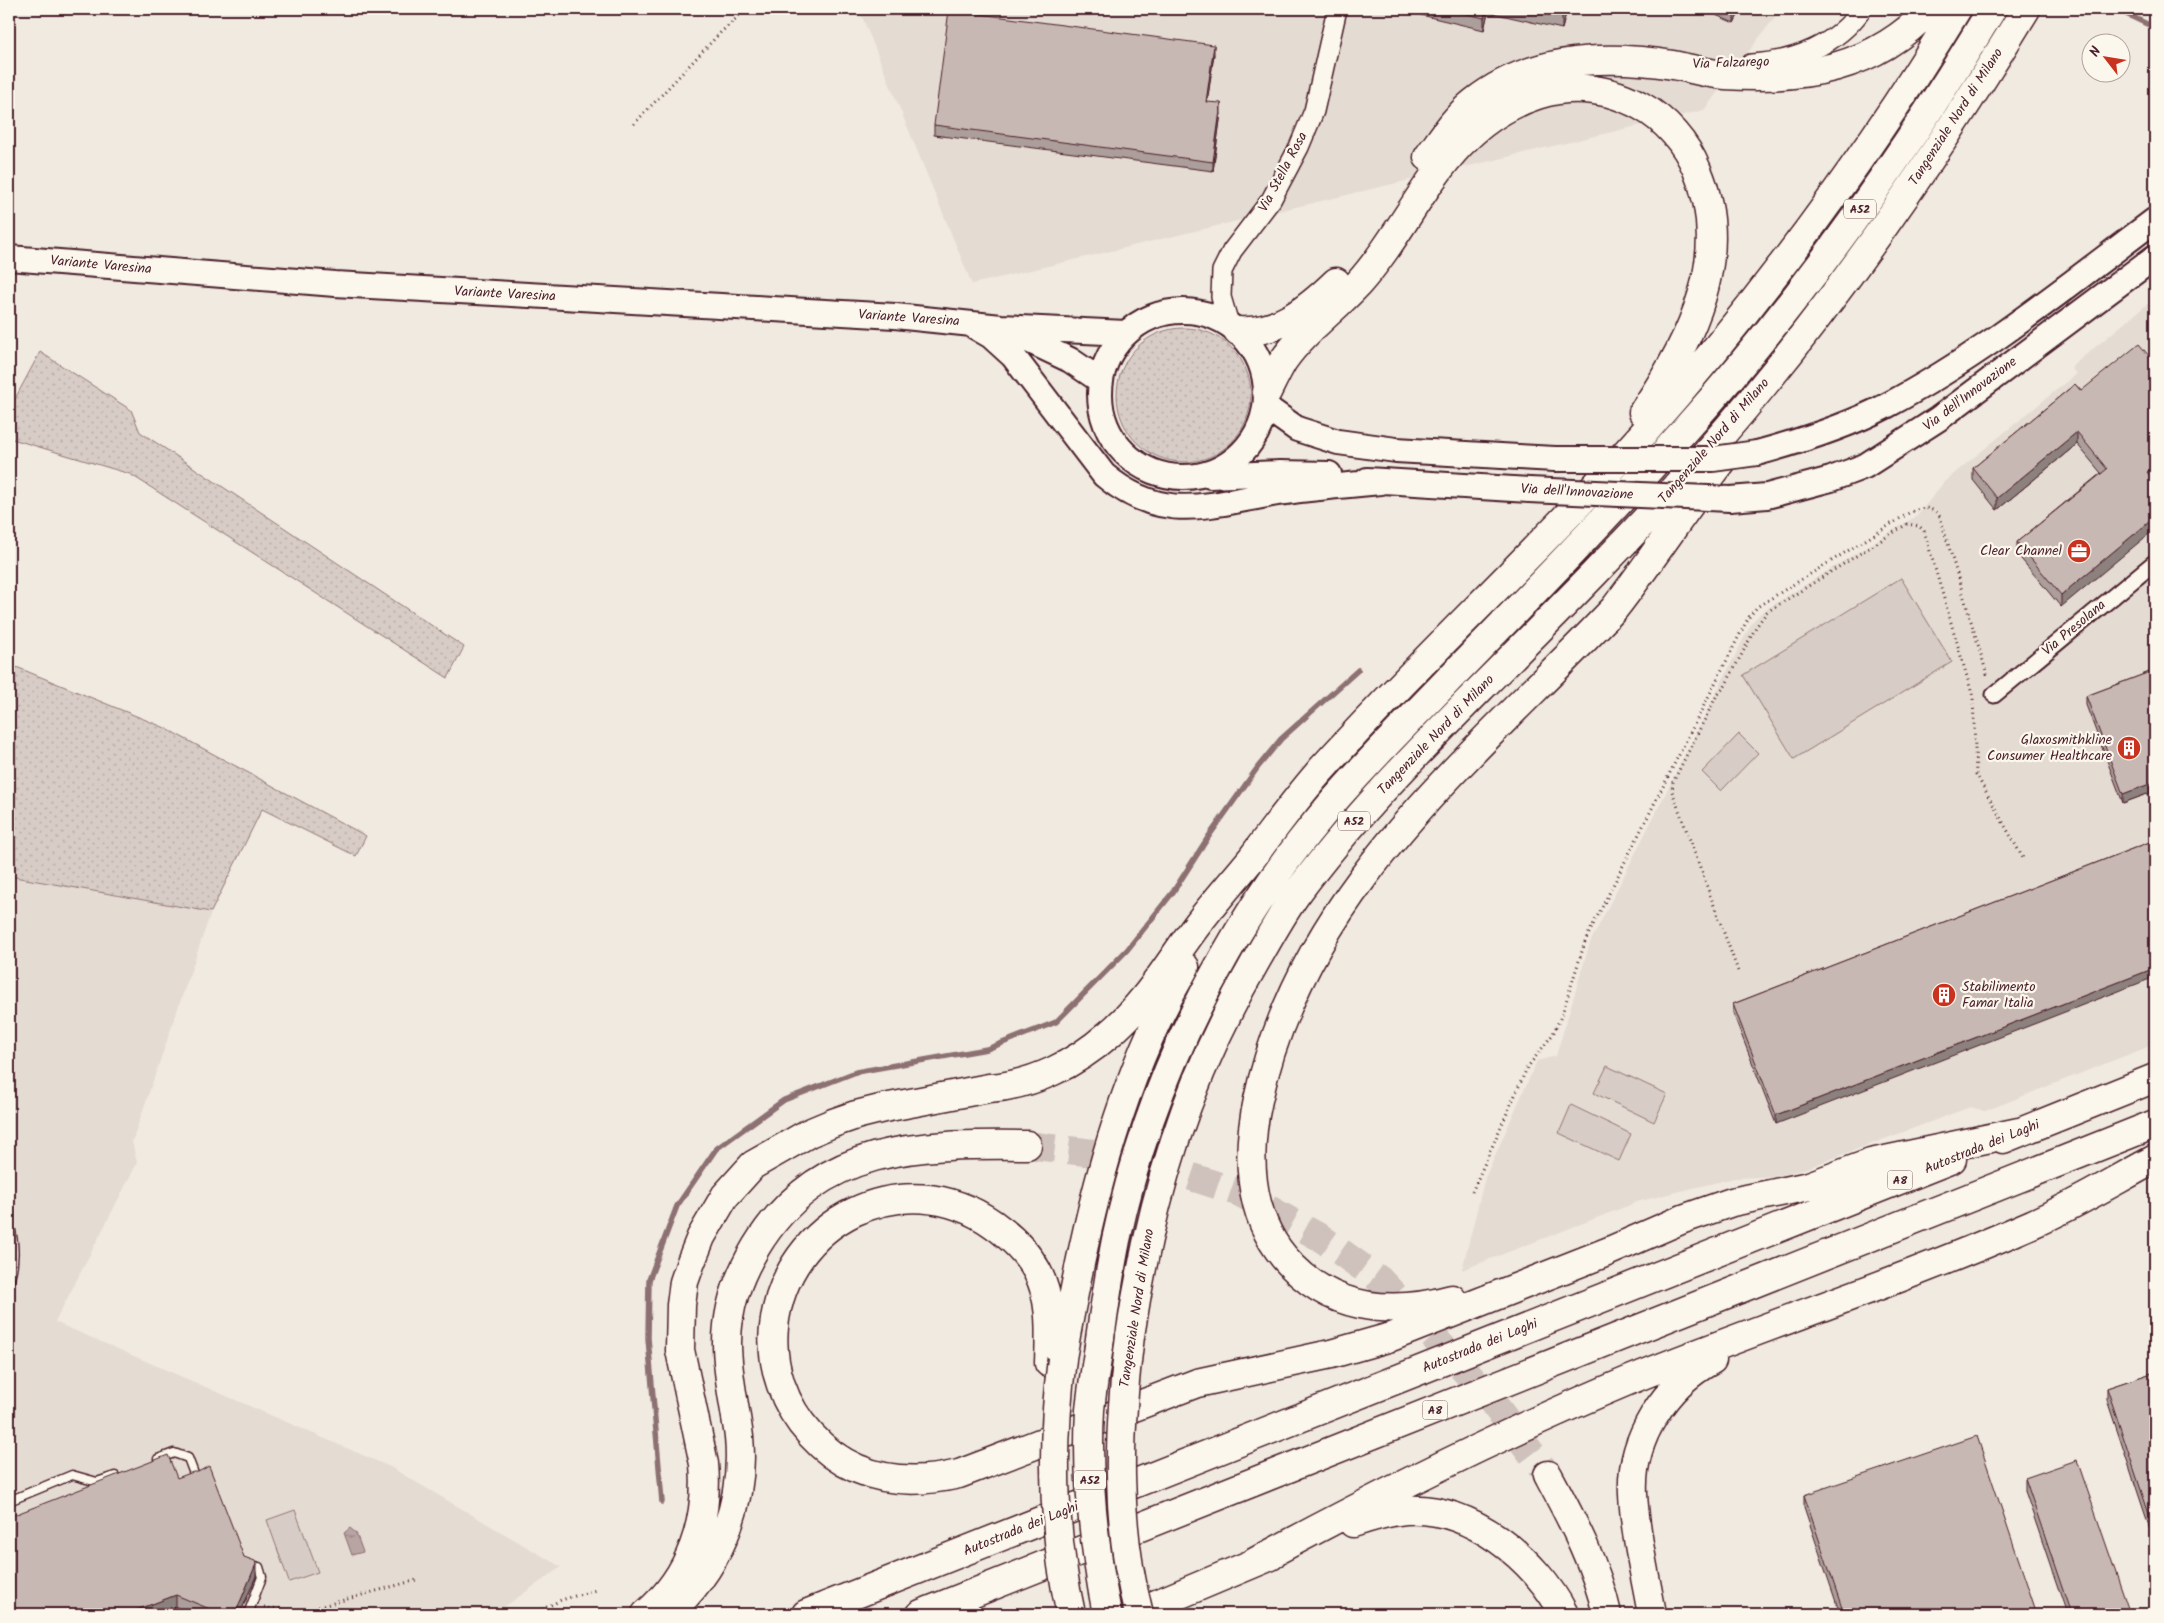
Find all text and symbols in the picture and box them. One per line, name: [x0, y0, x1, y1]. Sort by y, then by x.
north arrow: [2082, 32, 2132, 82]
text: N: [2084, 42, 2108, 61]
street label: Tangenziale Nord di Milano: [1903, 44, 2009, 190]
street label: Via Falzarego: [1692, 51, 1770, 75]
street label: Via Stella Rosa: [1253, 128, 1313, 216]
road number: A52: [1844, 200, 1876, 218]
street label: Variante Varesina: [49, 250, 153, 280]
street label: Variante Varesina: [454, 280, 556, 308]
street label: Variante Varesina: [858, 303, 960, 333]
street label: Via dell'Innovazione: [1918, 351, 2022, 437]
street label: Tangenziale Nord di Milano: [1653, 373, 1775, 509]
street label: Via dell'Innovazione: [1520, 478, 1635, 506]
office icon: Clear Channel: [2066, 538, 2092, 564]
place label: Clear Channel: [1980, 540, 2063, 562]
street label: Via Presolana: [2037, 595, 2111, 661]
street label: Tangenziale Nord di Milano: [1372, 670, 1500, 800]
place label: Glaxosmithkline Consumer Healthcare: [1987, 729, 2113, 767]
building icon: Glaxosmithkline Consumer Healthcare: [2116, 735, 2142, 761]
road number: A52: [1338, 811, 1370, 830]
place label: Stabilimento Famar Italia: [1962, 976, 2036, 1014]
building icon: Stabilimento Famar Italia: [1931, 982, 1957, 1008]
street label: Autostrada dei Laghi: [1921, 1114, 2044, 1180]
road number: A8: [1888, 1170, 1912, 1190]
street label: Tangenziale Nord di Milano: [1114, 1227, 1160, 1389]
street label: Autostrada dei Laghi: [1419, 1313, 1542, 1379]
road number: A8: [1422, 1400, 1448, 1420]
road number: A52: [1074, 1470, 1106, 1490]
street label: Autostrada dei Laghi: [960, 1496, 1083, 1562]

